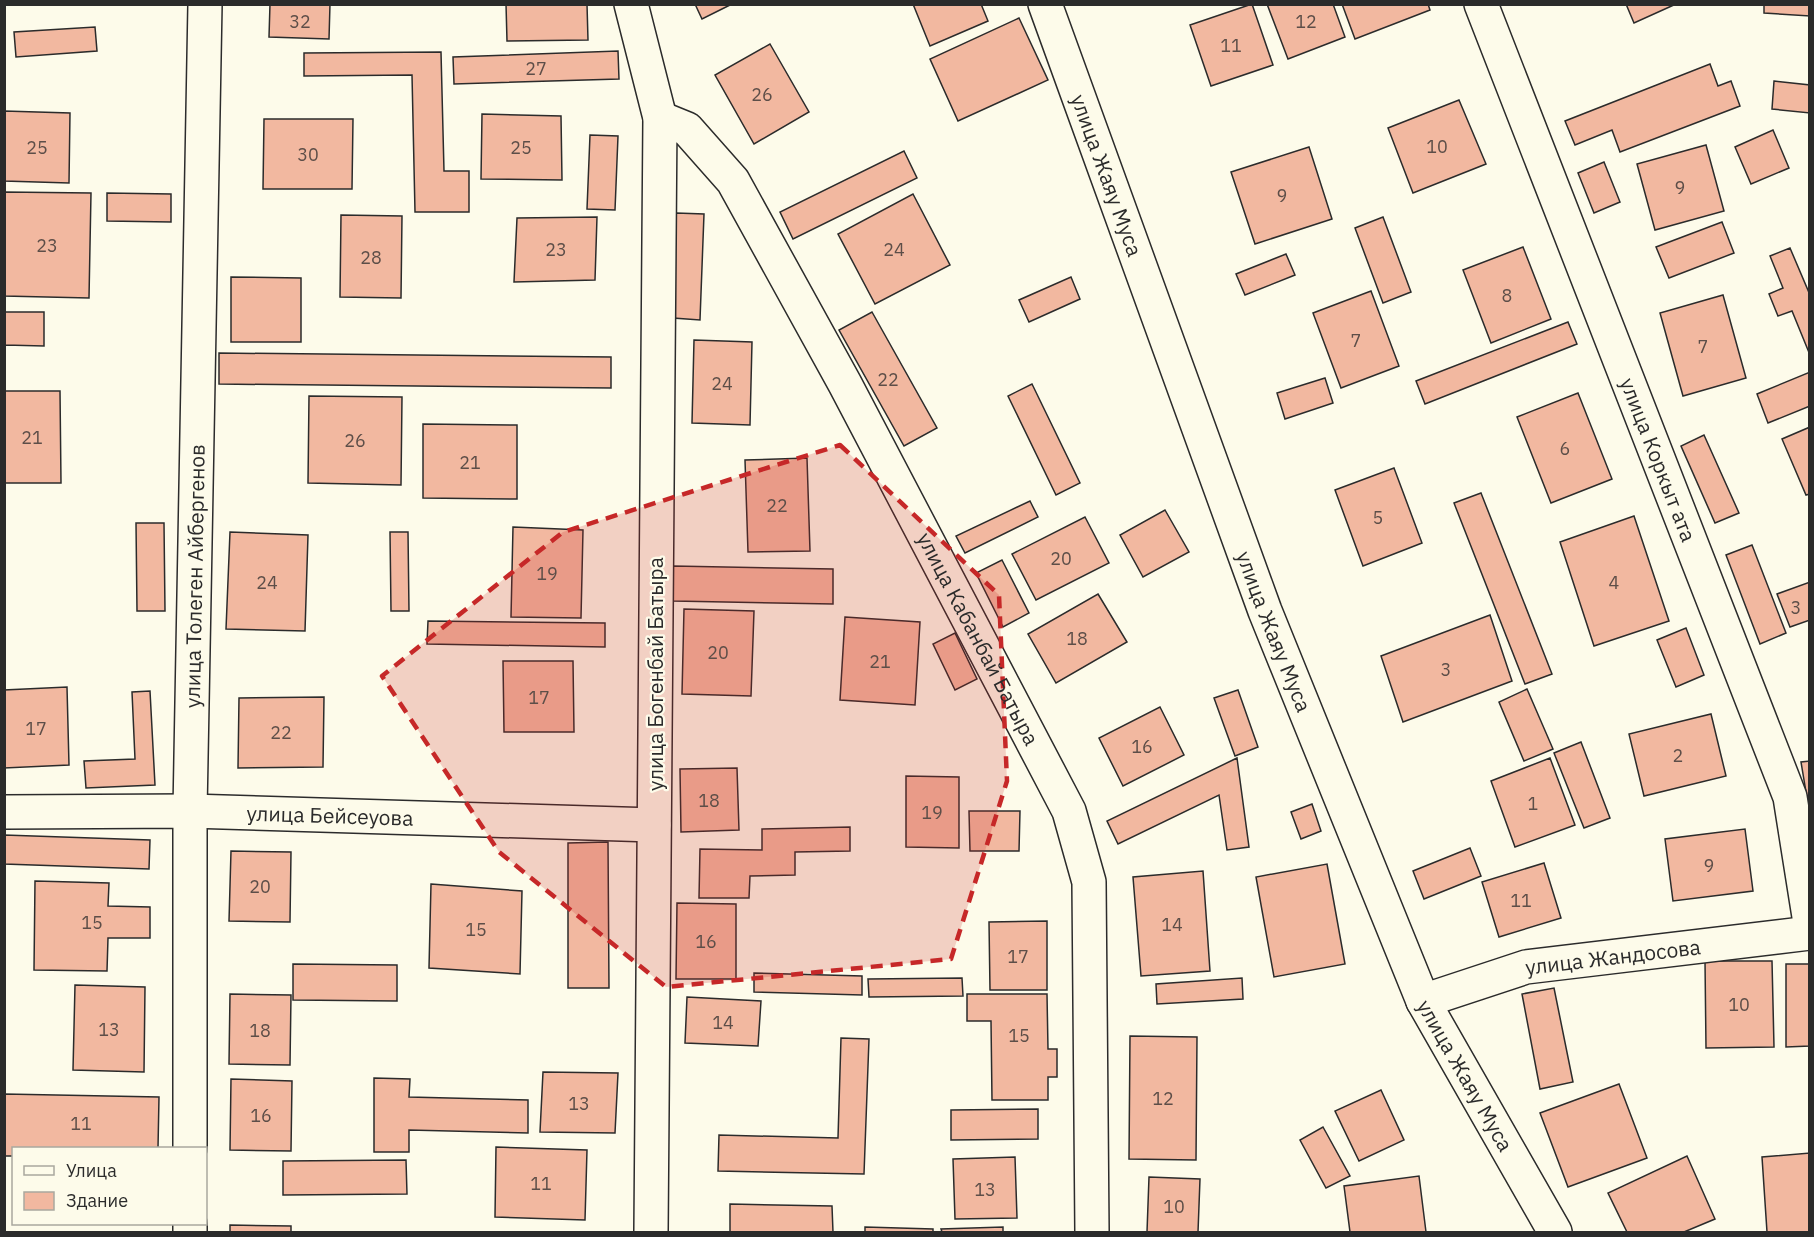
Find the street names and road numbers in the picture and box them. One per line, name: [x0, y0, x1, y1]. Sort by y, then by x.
street label: улица Жаяу Муса: [1065, 90, 1149, 260]
street label: улица Коркыт ата: [1614, 374, 1703, 546]
street label: улица Толеген Айбергенов: [178, 444, 211, 708]
street label: улица Кабанбай Батыра: [911, 527, 1046, 750]
street label: улица Жаяу Муса: [1230, 547, 1318, 716]
street label: улица Богенбай Батыра: [641, 557, 669, 791]
street label: улица Бейсеуова: [246, 799, 414, 832]
street label: улица Жандосова: [1524, 932, 1702, 981]
street label: улица Жаяу Муса: [1411, 994, 1520, 1156]

